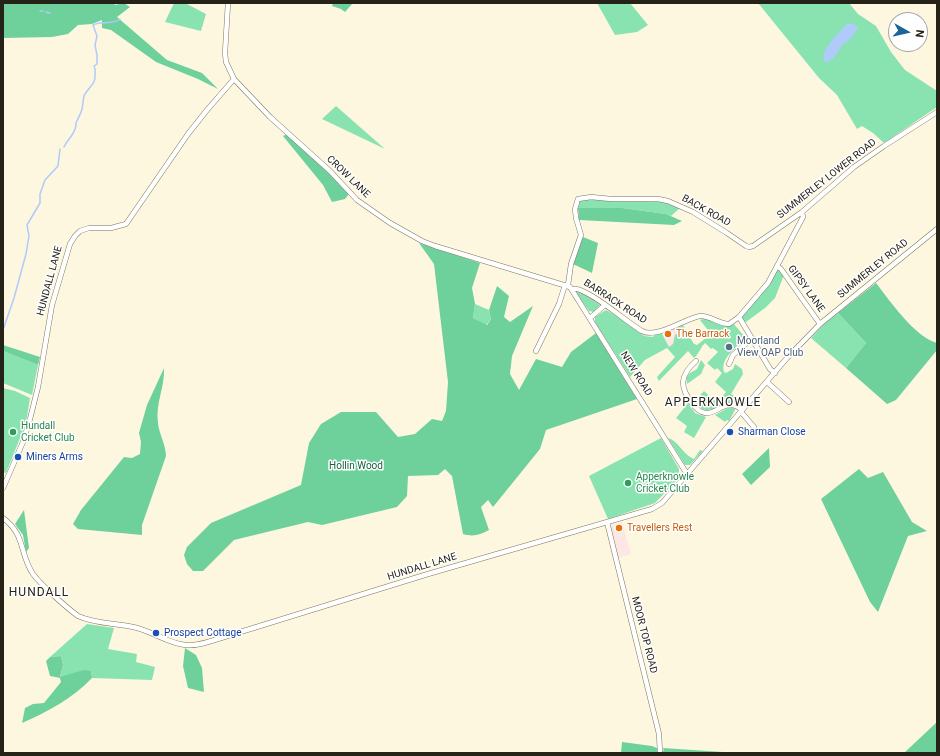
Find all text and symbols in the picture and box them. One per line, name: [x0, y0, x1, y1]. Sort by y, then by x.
north arrow: [888, 12, 928, 52]
text: N: [912, 29, 926, 38]
street label: SUMMERLEY LOWER ROAD: [775, 137, 879, 221]
street label: CROW LANE: [324, 153, 372, 201]
street label: BACK ROAD: [679, 193, 733, 229]
street label: SUMMERLEY ROAD: [835, 237, 911, 301]
street label: HUNDALL LANE: [35, 245, 65, 317]
street label: GIPSY LANE: [785, 263, 827, 315]
street label: BARRACK ROAD: [581, 277, 649, 327]
place label: The Barrack: [676, 328, 729, 340]
marker: The Barrack: [663, 329, 673, 339]
place label: Moorland View OAP Club: [737, 335, 803, 358]
marker: Moorland View OAP Club: [724, 342, 734, 352]
street label: NEW ROAD: [618, 350, 654, 398]
district label: APPERKNOWLE: [665, 396, 761, 410]
place label: Hundall Cricket Club: [21, 420, 75, 444]
place label: Sharman Close: [738, 426, 806, 438]
marker: Hundall Cricket Club: [8, 427, 18, 437]
marker: Sharman Close: [725, 427, 735, 437]
place label: Miners Arms: [26, 451, 83, 463]
marker: Miners Arms: [13, 452, 23, 462]
park label: Hollin Wood: [329, 460, 383, 472]
place label: Apperknowle Cricket Club: [636, 471, 694, 494]
marker: Apperknowle Cricket Club: [623, 478, 633, 488]
place label: Travellers Rest: [627, 522, 692, 534]
marker: Travellers Rest: [614, 523, 624, 533]
street label: HUNDALL LANE: [386, 551, 458, 583]
district label: HUNDALL: [9, 586, 69, 600]
street label: MOOR TOP ROAD: [629, 595, 659, 675]
place label: Prospect Cottage: [164, 627, 241, 639]
marker: Prospect Cottage: [151, 628, 161, 638]

